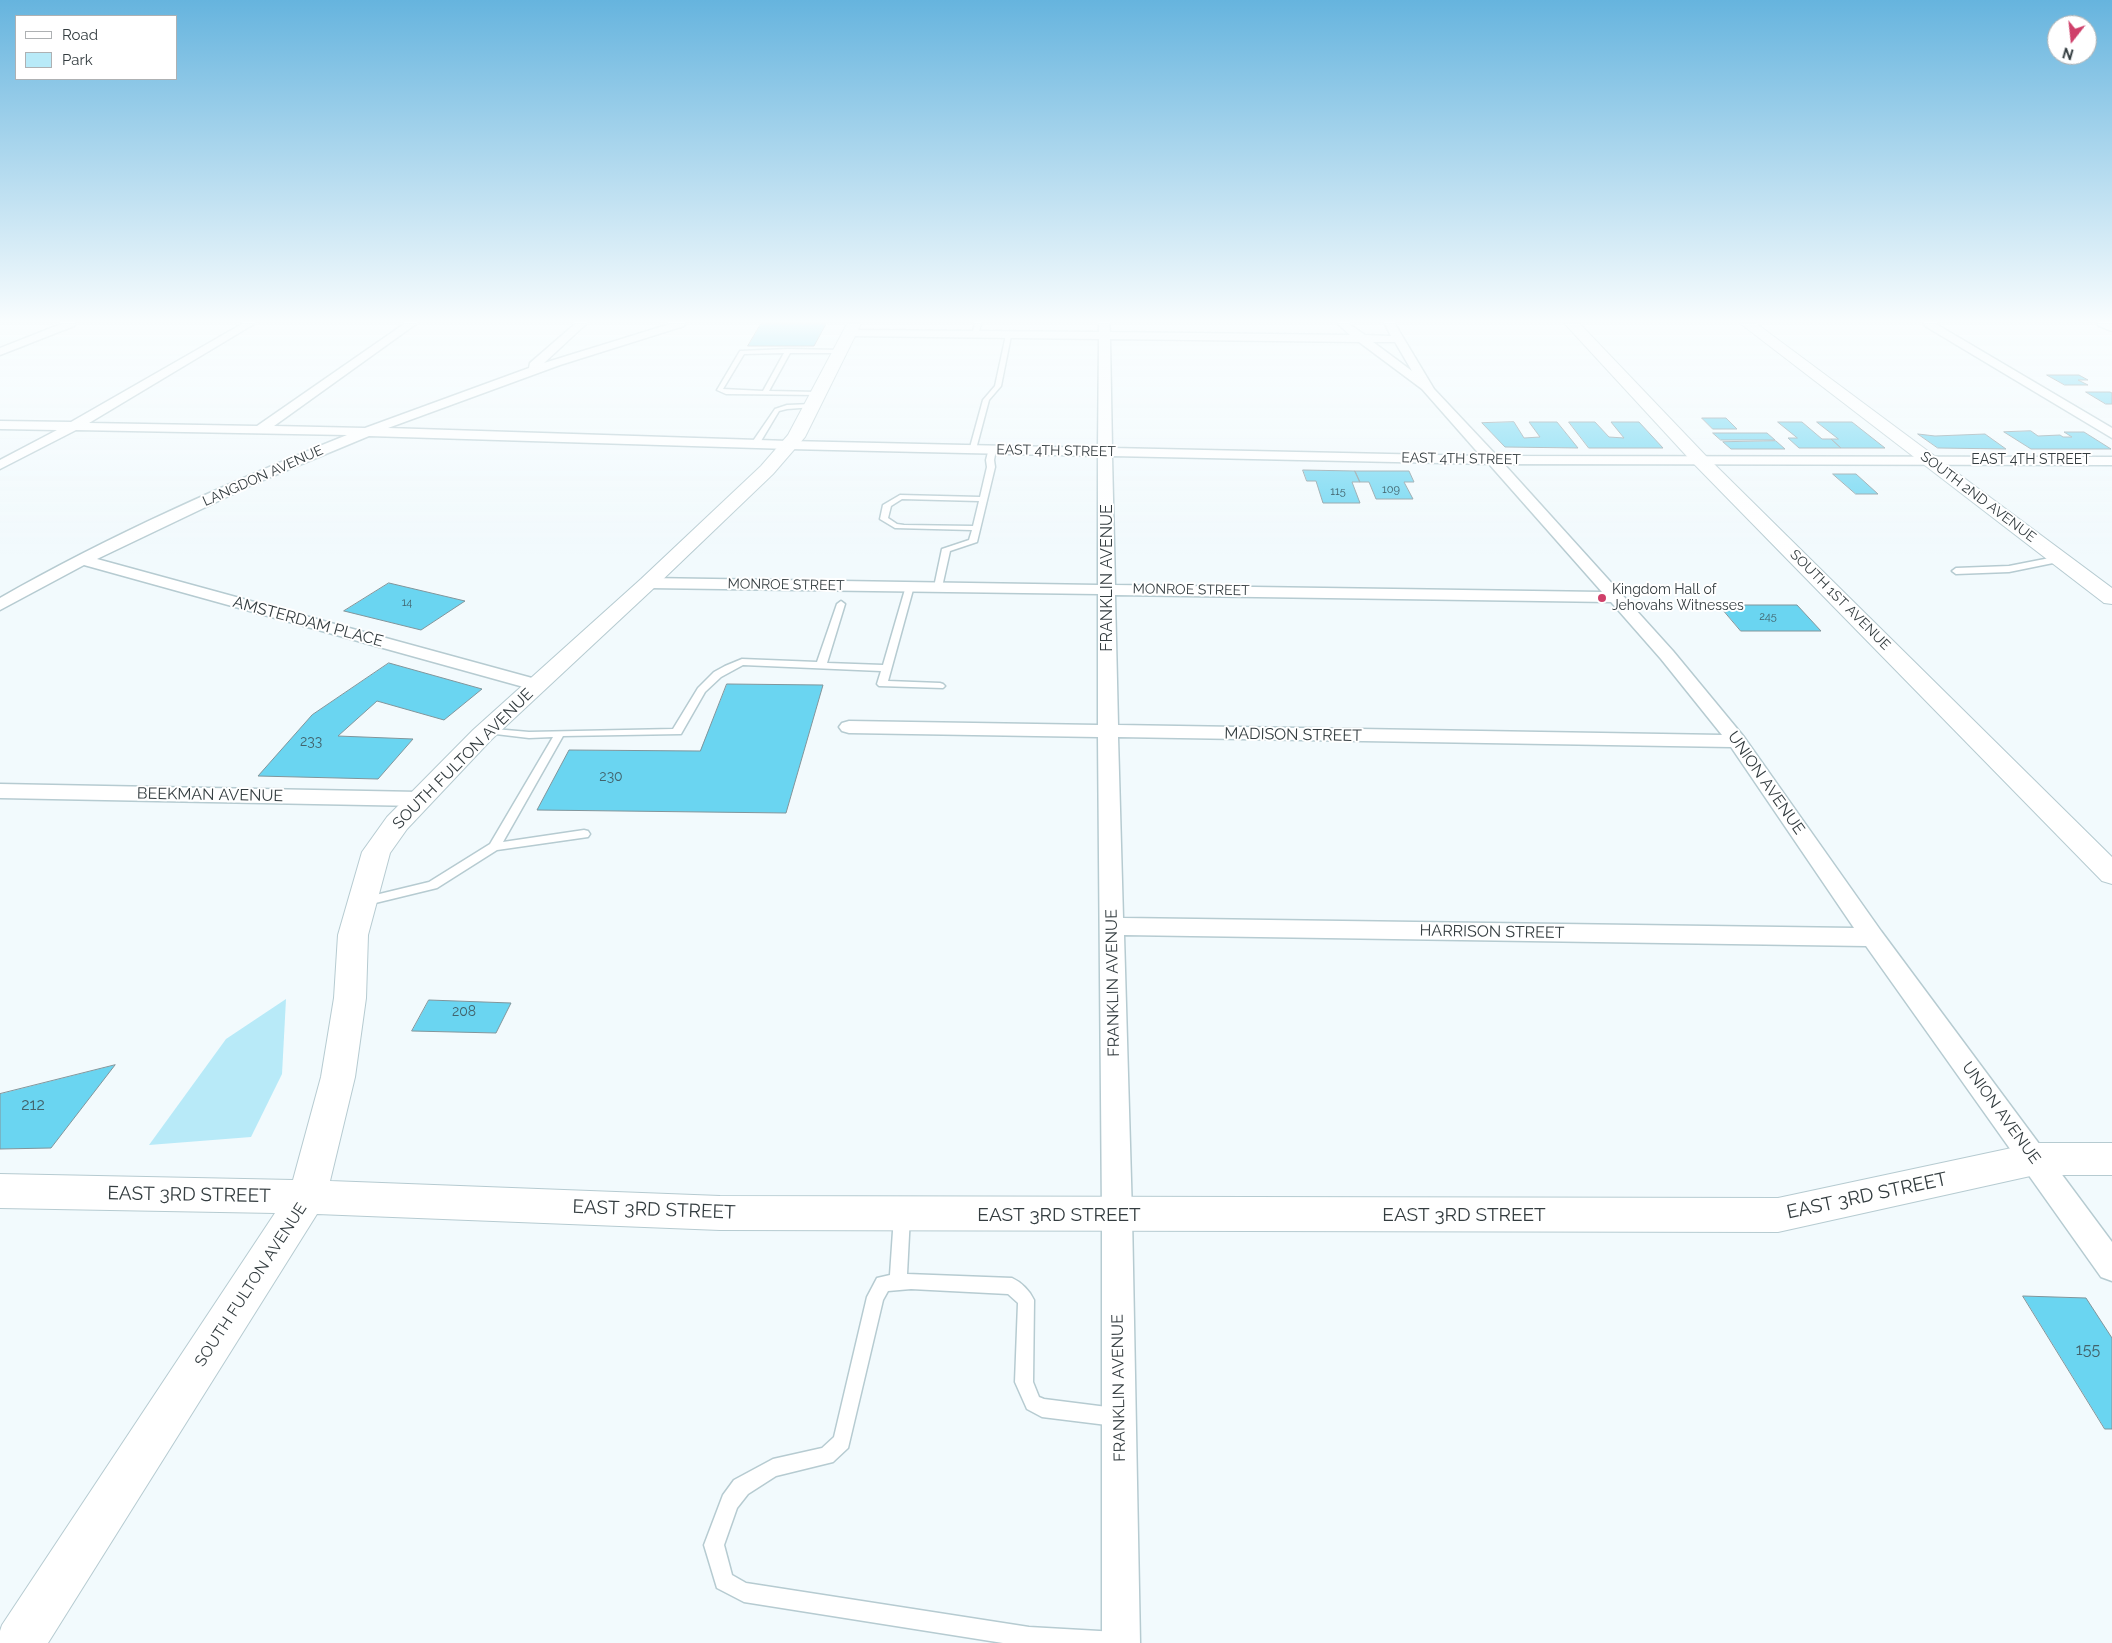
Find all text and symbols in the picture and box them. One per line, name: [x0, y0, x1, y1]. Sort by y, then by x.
legend: [15, 15, 178, 80]
north arrow: [2047, 15, 2097, 65]
text: Road: [62, 26, 98, 44]
text: N: [2061, 44, 2075, 63]
text: Park: [62, 51, 93, 69]
street label: LANGDON AVENUE: [200, 442, 326, 510]
street label: EAST 4TH STREET: [996, 442, 1116, 460]
street label: SOUTH 2ND AVENUE: [1917, 448, 2039, 546]
street label: EAST 4TH STREET: [1401, 450, 1521, 468]
street label: EAST 4TH STREET: [1971, 452, 2091, 468]
house number: 109: [1382, 483, 1400, 497]
house number: 115: [1330, 485, 1346, 499]
street label: FRANKLIN AVENUE: [1097, 504, 1117, 652]
street label: SOUTH 1ST AVENUE: [1786, 546, 1894, 654]
street label: MONROE STREET: [727, 576, 845, 594]
street label: MONROE STREET: [1132, 581, 1250, 599]
place label: Kingdom Hall of Jehovahs Witnesses: [1612, 582, 1744, 614]
marker: Kingdom Hall of Jehovahs Witnesses: [1596, 592, 1608, 604]
street label: AMSTERDAM PLACE: [231, 593, 385, 651]
house number: 14: [402, 596, 412, 610]
house number: 245: [1759, 610, 1777, 624]
street label: SOUTH FULTON AVENUE: [389, 685, 537, 833]
street label: MADISON STREET: [1224, 724, 1362, 746]
street label: UNION AVENUE: [1723, 728, 1809, 838]
house number: 233: [300, 734, 322, 750]
house number: 230: [599, 769, 623, 785]
street label: BEEKMAN AVENUE: [137, 784, 283, 806]
street label: FRANKLIN AVENUE: [1102, 909, 1124, 1057]
street label: HARRISON STREET: [1419, 921, 1565, 943]
house number: 208: [452, 1004, 476, 1020]
street label: UNION AVENUE: [1958, 1058, 2044, 1168]
house number: 212: [21, 1095, 45, 1115]
street label: EAST 3RD STREET: [1785, 1168, 1949, 1224]
street label: EAST 3RD STREET: [107, 1182, 271, 1208]
street label: EAST 3RD STREET: [572, 1196, 736, 1224]
street label: SOUTH FULTON AVENUE: [191, 1200, 311, 1370]
street label: EAST 3RD STREET: [977, 1204, 1141, 1226]
street label: EAST 3RD STREET: [1382, 1204, 1546, 1226]
street label: FRANKLIN AVENUE: [1108, 1314, 1130, 1462]
house number: 155: [2076, 1340, 2100, 1360]

